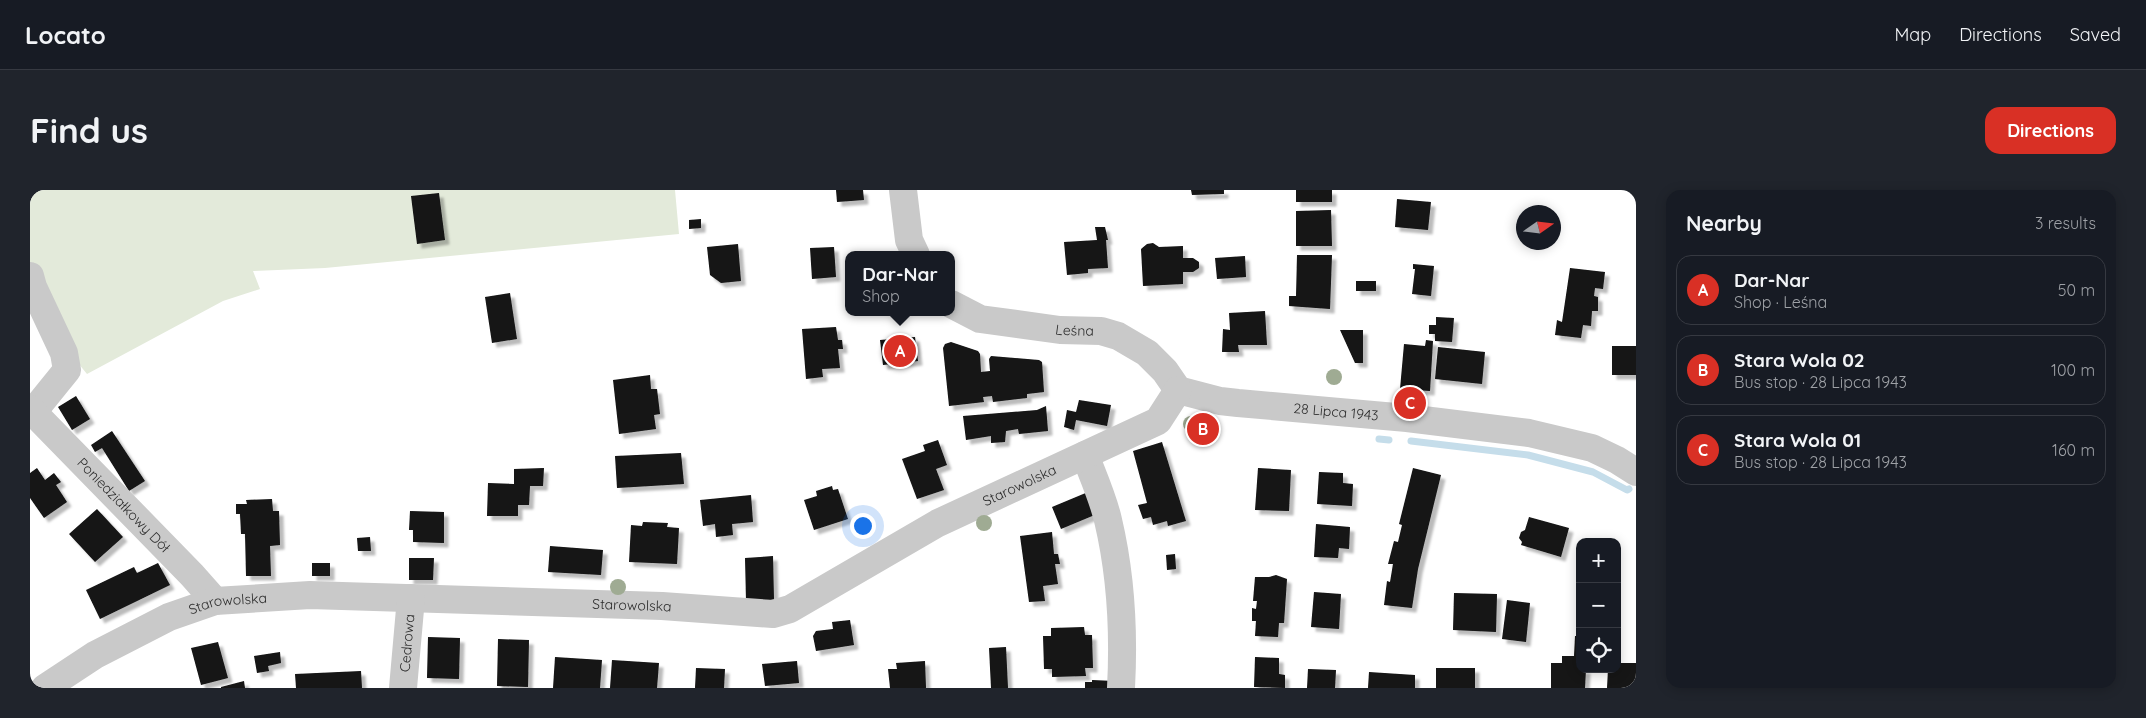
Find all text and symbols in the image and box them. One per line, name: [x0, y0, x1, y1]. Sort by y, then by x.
text: Locato: [25, 20, 106, 50]
text: Map: [1894, 23, 1931, 46]
text: Directions: [1959, 23, 2042, 46]
text: Saved: [2070, 23, 2121, 46]
button: Directions: [1985, 107, 2116, 154]
text: Find us: [30, 108, 148, 152]
north arrow: [1516, 205, 1561, 250]
text: Nearby: [1686, 210, 1762, 236]
text: 3 results: [2035, 213, 2096, 233]
popup: [845, 251, 955, 316]
text: Dar-Nar: [862, 262, 938, 286]
text: Dar-Nar: [1734, 268, 1809, 292]
text: A: [1698, 280, 1708, 300]
text: 50 m: [2058, 280, 2095, 300]
text: Shop: [862, 286, 900, 306]
text: Shop · Leśna: [1734, 292, 1827, 312]
street label: Leśna: [1054, 320, 1094, 340]
pin: A: [884, 332, 916, 370]
text: Stara Wola 02: [1734, 348, 1865, 372]
text: B: [1698, 360, 1708, 380]
text: 100 m: [2051, 360, 2095, 380]
text: Bus stop · 28 Lipca 1943: [1734, 372, 1907, 392]
pin: C: [1394, 384, 1426, 422]
street label: 28 Lipca 1943: [1293, 399, 1379, 424]
pin: B: [1187, 410, 1219, 448]
text: Stara Wola 01: [1734, 428, 1861, 452]
text: C: [1698, 440, 1708, 460]
text: 160 m: [2052, 440, 2095, 460]
text: Bus stop · 28 Lipca 1943: [1734, 452, 1907, 472]
street label: Poniedziałkowy Dół: [73, 454, 174, 557]
street label: Starowolska: [980, 460, 1059, 510]
your location: [850, 513, 876, 539]
map controls: [1576, 538, 1621, 673]
button: +: [1576, 538, 1621, 583]
button: −: [1576, 583, 1621, 628]
street label: Starowolska: [186, 589, 267, 619]
street label: Starowolska: [592, 595, 672, 616]
street label: Cedrowa: [395, 613, 419, 673]
button: locate: [1576, 628, 1621, 673]

